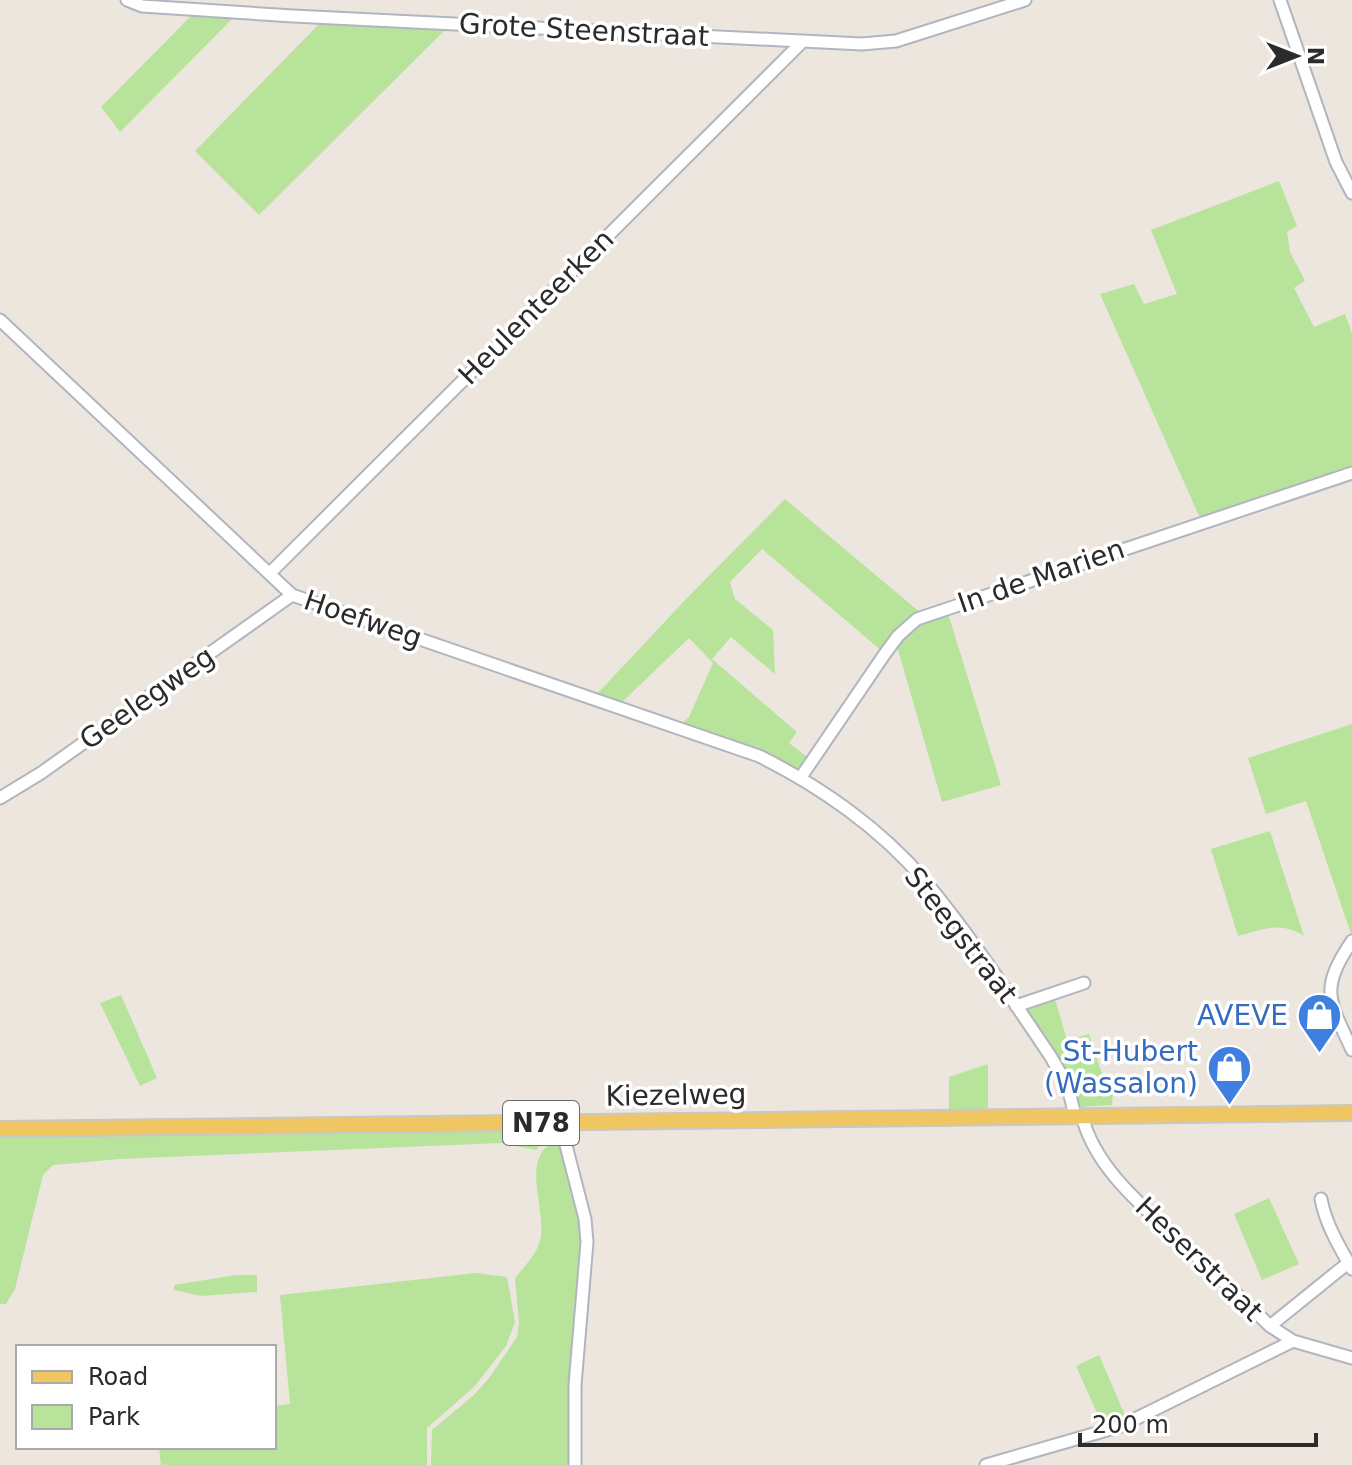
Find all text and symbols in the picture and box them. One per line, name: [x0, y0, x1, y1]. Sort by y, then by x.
street label: Grote Steenstraat: [458, 7, 710, 53]
north arrow: [1256, 16, 1336, 96]
text: N: [1303, 47, 1328, 65]
street label: Heulenteerken: [452, 223, 620, 391]
street label: In de Marien: [953, 532, 1129, 620]
street label: Hoefweg: [300, 583, 426, 655]
street label: Geelegweg: [73, 640, 221, 756]
street label: Steegstraat: [898, 860, 1024, 1010]
shop icon: AVEVE: [1295, 991, 1343, 1054]
place label: AVEVE: [1197, 999, 1288, 1032]
place label: St-Hubert (Wassalon): [1044, 1035, 1198, 1100]
shop icon: St-Hubert (Wassalon): [1205, 1043, 1253, 1106]
street label: Kiezelweg: [605, 1077, 747, 1113]
road number: N78: [503, 1101, 579, 1145]
street label: Heserstraat: [1129, 1190, 1269, 1328]
legend: [16, 1345, 276, 1449]
text: Road: [88, 1363, 148, 1391]
scale bar: [1080, 1397, 1316, 1447]
text: Park: [88, 1403, 140, 1431]
text: 200 m: [1092, 1411, 1169, 1439]

